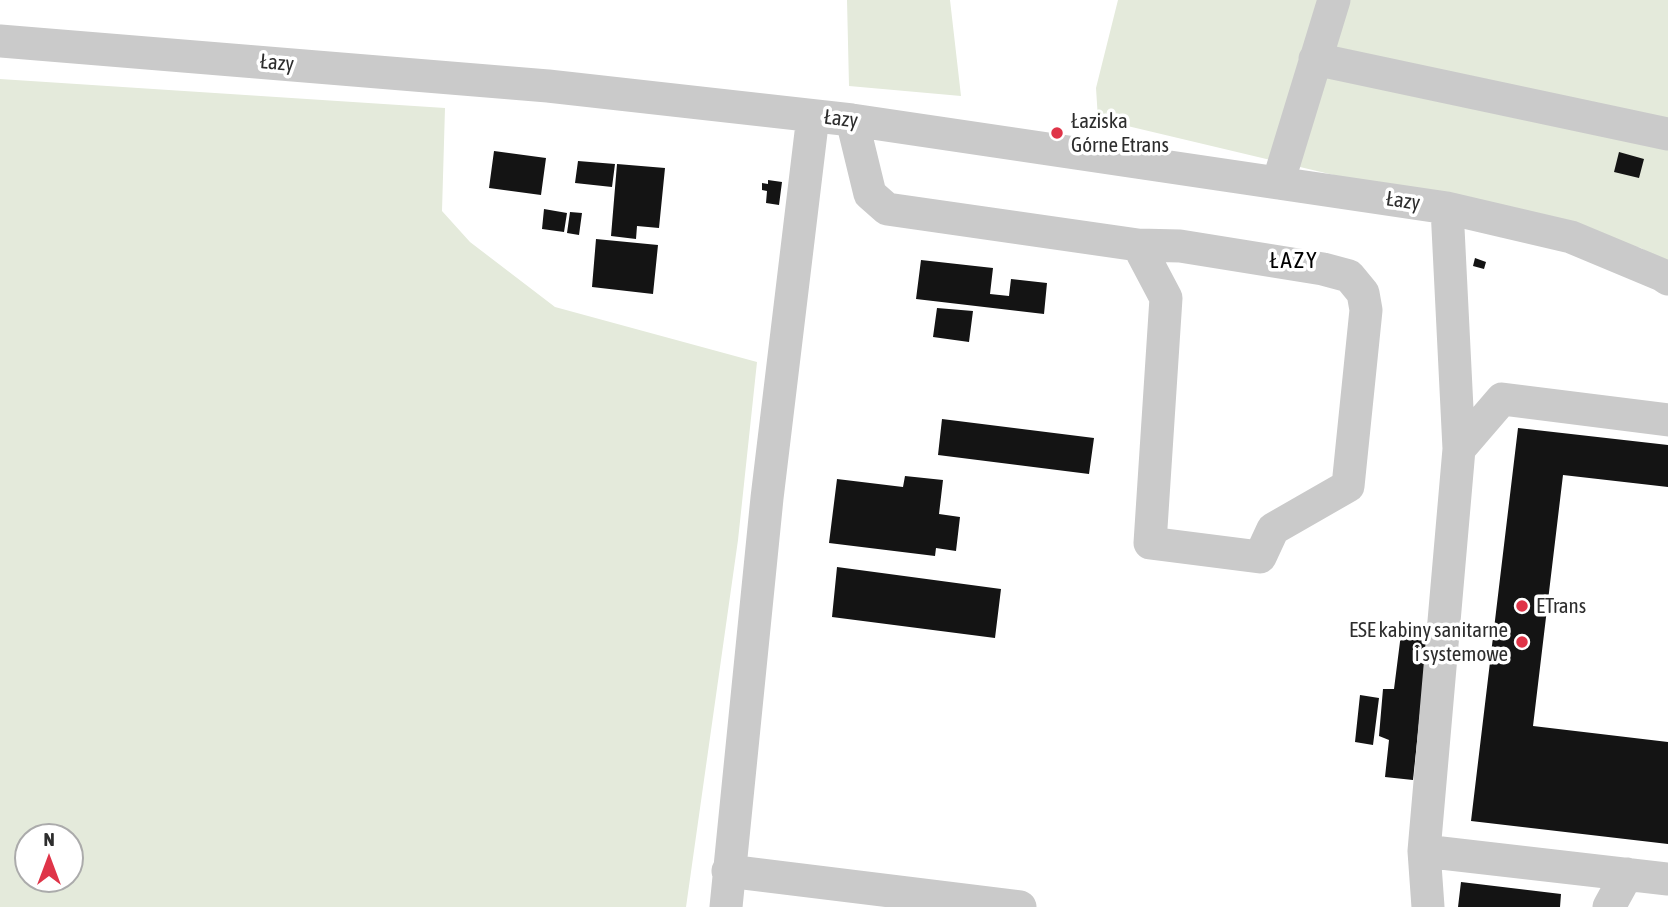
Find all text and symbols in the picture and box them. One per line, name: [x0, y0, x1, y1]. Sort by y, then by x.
street label: Łazy: [259, 49, 295, 77]
street label: Łazy: [823, 104, 859, 134]
place label: Łaziska Górne Etrans: [1071, 108, 1169, 158]
marker: Łaziska Górne Etrans: [1049, 125, 1065, 141]
street label: Łazy: [1384, 186, 1422, 216]
district label: ŁAZY: [1270, 247, 1318, 275]
place label: ETrans: [1536, 593, 1586, 619]
marker: ETrans: [1514, 598, 1530, 614]
place label: ESE kabiny sanitarne i systemowe: [1349, 617, 1508, 667]
marker: ESE kabiny sanitarne i systemowe: [1514, 634, 1530, 650]
north arrow: [14, 823, 84, 893]
text: N: [43, 828, 55, 850]

